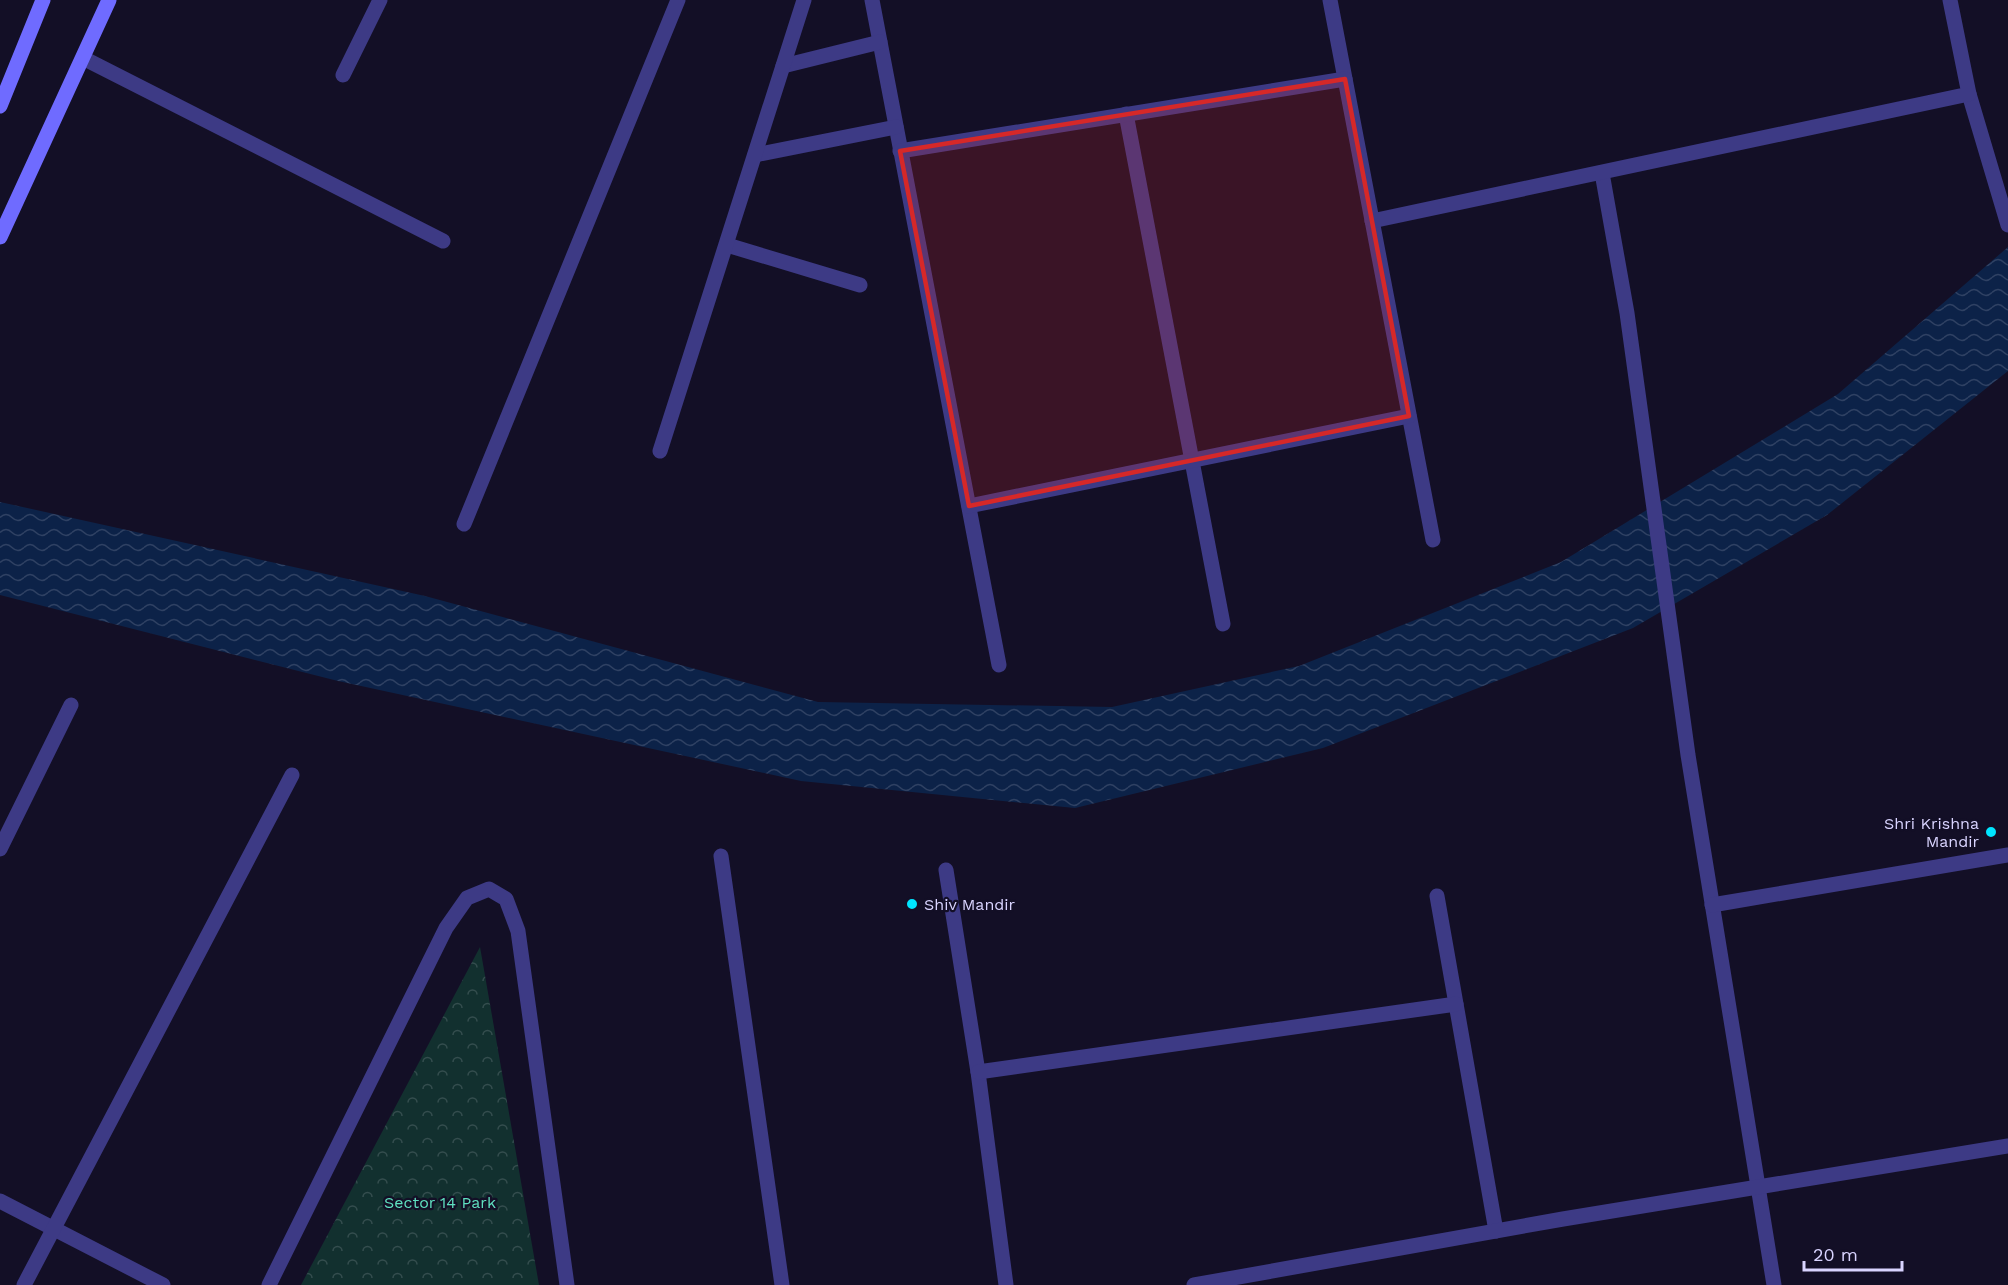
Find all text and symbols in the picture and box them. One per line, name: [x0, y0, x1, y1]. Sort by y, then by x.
place label: Shri Krishna Mandir: [1884, 814, 1979, 851]
marker: Shri Krishna Mandir: [1984, 825, 1998, 839]
place label: Shiv Mandir: [924, 895, 1016, 914]
marker: Shiv Mandir: [905, 897, 919, 911]
park label: Sector 14 Park: [384, 1193, 496, 1212]
scale bar: [1804, 1234, 1902, 1272]
text: 20 m: [1813, 1244, 1858, 1265]

